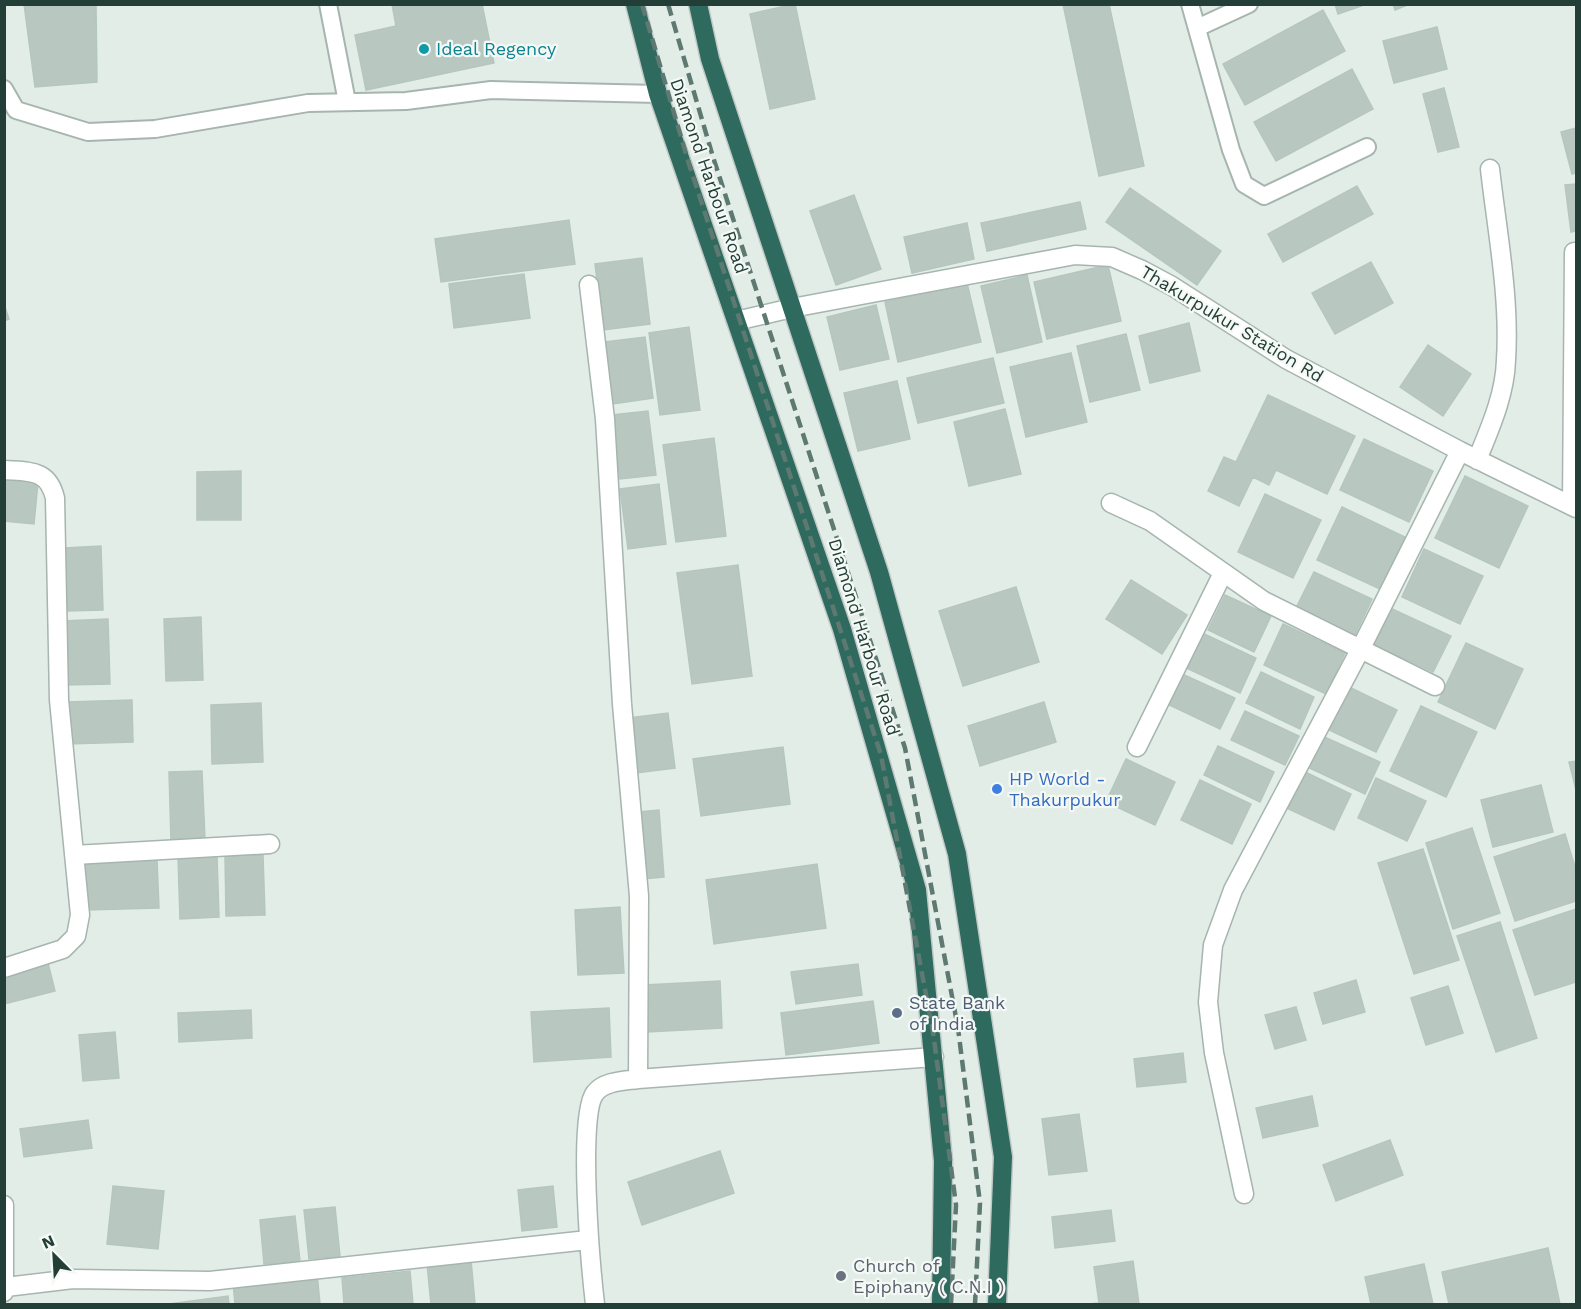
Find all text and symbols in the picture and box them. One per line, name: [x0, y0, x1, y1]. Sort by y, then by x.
place label: Ideal Regency: [436, 38, 557, 59]
marker: Ideal Regency: [417, 42, 431, 56]
street label: Diamond Harbour Road: [666, 75, 753, 276]
street label: Thakurpukur Station Rd: [1137, 261, 1327, 387]
street label: Diamond Harbour Road: [824, 536, 905, 738]
place label: HP World - Thakurpukur: [1009, 768, 1121, 810]
marker: HP World - Thakurpukur: [990, 782, 1004, 796]
place label: State Bank of India: [909, 992, 1005, 1034]
marker: State Bank of India: [890, 1006, 904, 1020]
north arrow: [24, 1225, 84, 1285]
text: N: [39, 1231, 57, 1253]
place label: Church of Epiphany ( C.N.I ): [853, 1255, 1004, 1297]
marker: Church of Epiphany ( C.N.I ): [834, 1269, 848, 1283]

